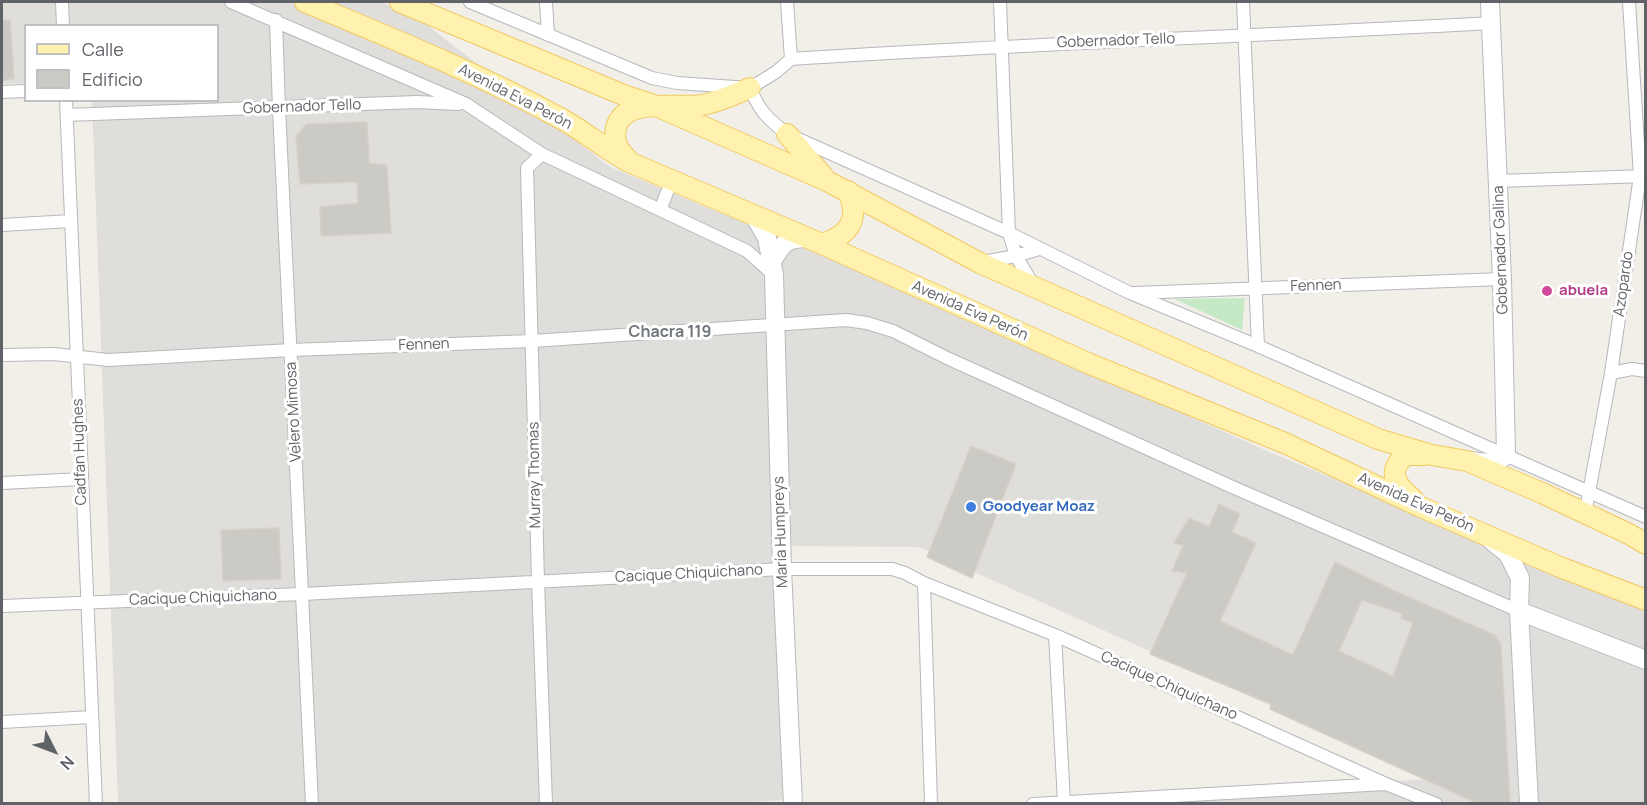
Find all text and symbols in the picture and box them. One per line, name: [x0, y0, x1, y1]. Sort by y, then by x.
legend: [24, 24, 219, 102]
street label: Gobernador Tello: [1057, 30, 1175, 52]
text: Calle: [82, 37, 124, 61]
street label: Avenida Eva Perón: [455, 61, 575, 133]
text: Edificio: [82, 67, 143, 91]
street label: Gobernador Tello: [243, 96, 361, 118]
street label: Gobernador Galina: [1490, 185, 1512, 315]
street label: Azopardo: [1610, 250, 1638, 318]
street label: Fennen: [1290, 276, 1342, 296]
street label: Avenida Eva Perón: [909, 277, 1031, 345]
place label: abuela: [1559, 282, 1608, 300]
marker: abuela: [1540, 284, 1554, 298]
district label: Chacra 119: [629, 323, 711, 343]
street label: Fennen: [398, 335, 450, 355]
street label: Velero Mimosa: [282, 362, 306, 462]
street label: Cadfan Hughes: [69, 398, 91, 506]
street label: Murray Thomas: [525, 422, 545, 528]
street label: Avenida Eva Perón: [1355, 469, 1477, 537]
street label: María Humpreys: [770, 476, 792, 588]
place label: Goodyear Moaz: [983, 498, 1095, 516]
marker: Goodyear Moaz: [964, 500, 978, 514]
street label: Cacique Chiquichano: [615, 561, 763, 587]
street label: Cacique Chiquichano: [129, 586, 277, 610]
street label: Cacique Chiquichano: [1098, 648, 1240, 724]
north arrow: [24, 721, 84, 781]
text: N: [55, 751, 79, 775]

